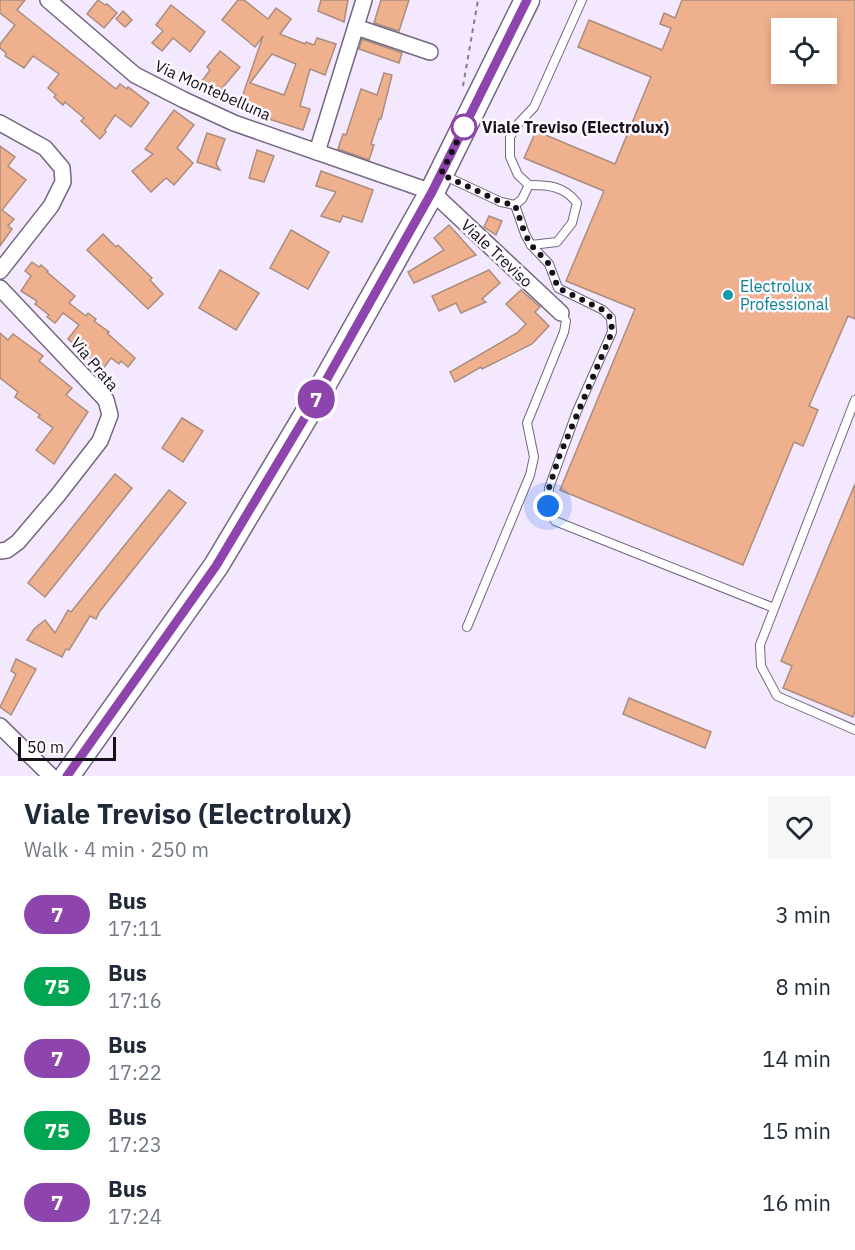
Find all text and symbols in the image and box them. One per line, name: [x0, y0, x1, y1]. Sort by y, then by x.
map controls: [771, 18, 837, 84]
button: locate: [771, 18, 837, 84]
street label: Via Montebelluna: [152, 55, 275, 125]
marker: Viale Treviso (Electrolux): [451, 114, 477, 140]
place label: Viale Treviso (Electrolux): [482, 117, 669, 137]
street label: Viale Treviso: [457, 215, 537, 291]
place label: Electrolux Professional: [740, 276, 829, 314]
marker: Electrolux Professional: [721, 288, 735, 302]
street label: Via Prata: [67, 333, 124, 395]
line badge: 7: [296, 380, 336, 418]
text: 7: [310, 385, 322, 413]
your location: [533, 491, 563, 521]
scale bar: [18, 734, 116, 762]
text: 50 m: [27, 737, 64, 757]
text: Viale Treviso (Electrolux): [24, 795, 351, 832]
button: heart: [768, 796, 831, 859]
text: Walk · 4 min · 250 m: [24, 836, 209, 863]
text: Bus: [108, 886, 147, 915]
text: 7: [51, 900, 63, 928]
text: 3 min: [775, 900, 831, 929]
text: 17:11: [108, 915, 162, 942]
text: Bus: [108, 958, 147, 987]
text: 75: [44, 972, 70, 1000]
text: 8 min: [775, 972, 831, 1001]
text: 17:16: [108, 987, 162, 1014]
text: Bus: [108, 1030, 147, 1059]
text: 7: [51, 1044, 63, 1072]
text: 14 min: [762, 1044, 831, 1073]
text: 17:22: [108, 1059, 162, 1086]
text: Bus: [108, 1102, 147, 1131]
text: 75: [44, 1116, 70, 1144]
text: 15 min: [762, 1116, 831, 1145]
text: 17:23: [108, 1131, 162, 1158]
text: Bus: [108, 1174, 147, 1203]
text: 7: [51, 1188, 63, 1216]
text: 16 min: [762, 1188, 831, 1217]
text: 17:24: [108, 1203, 162, 1230]

